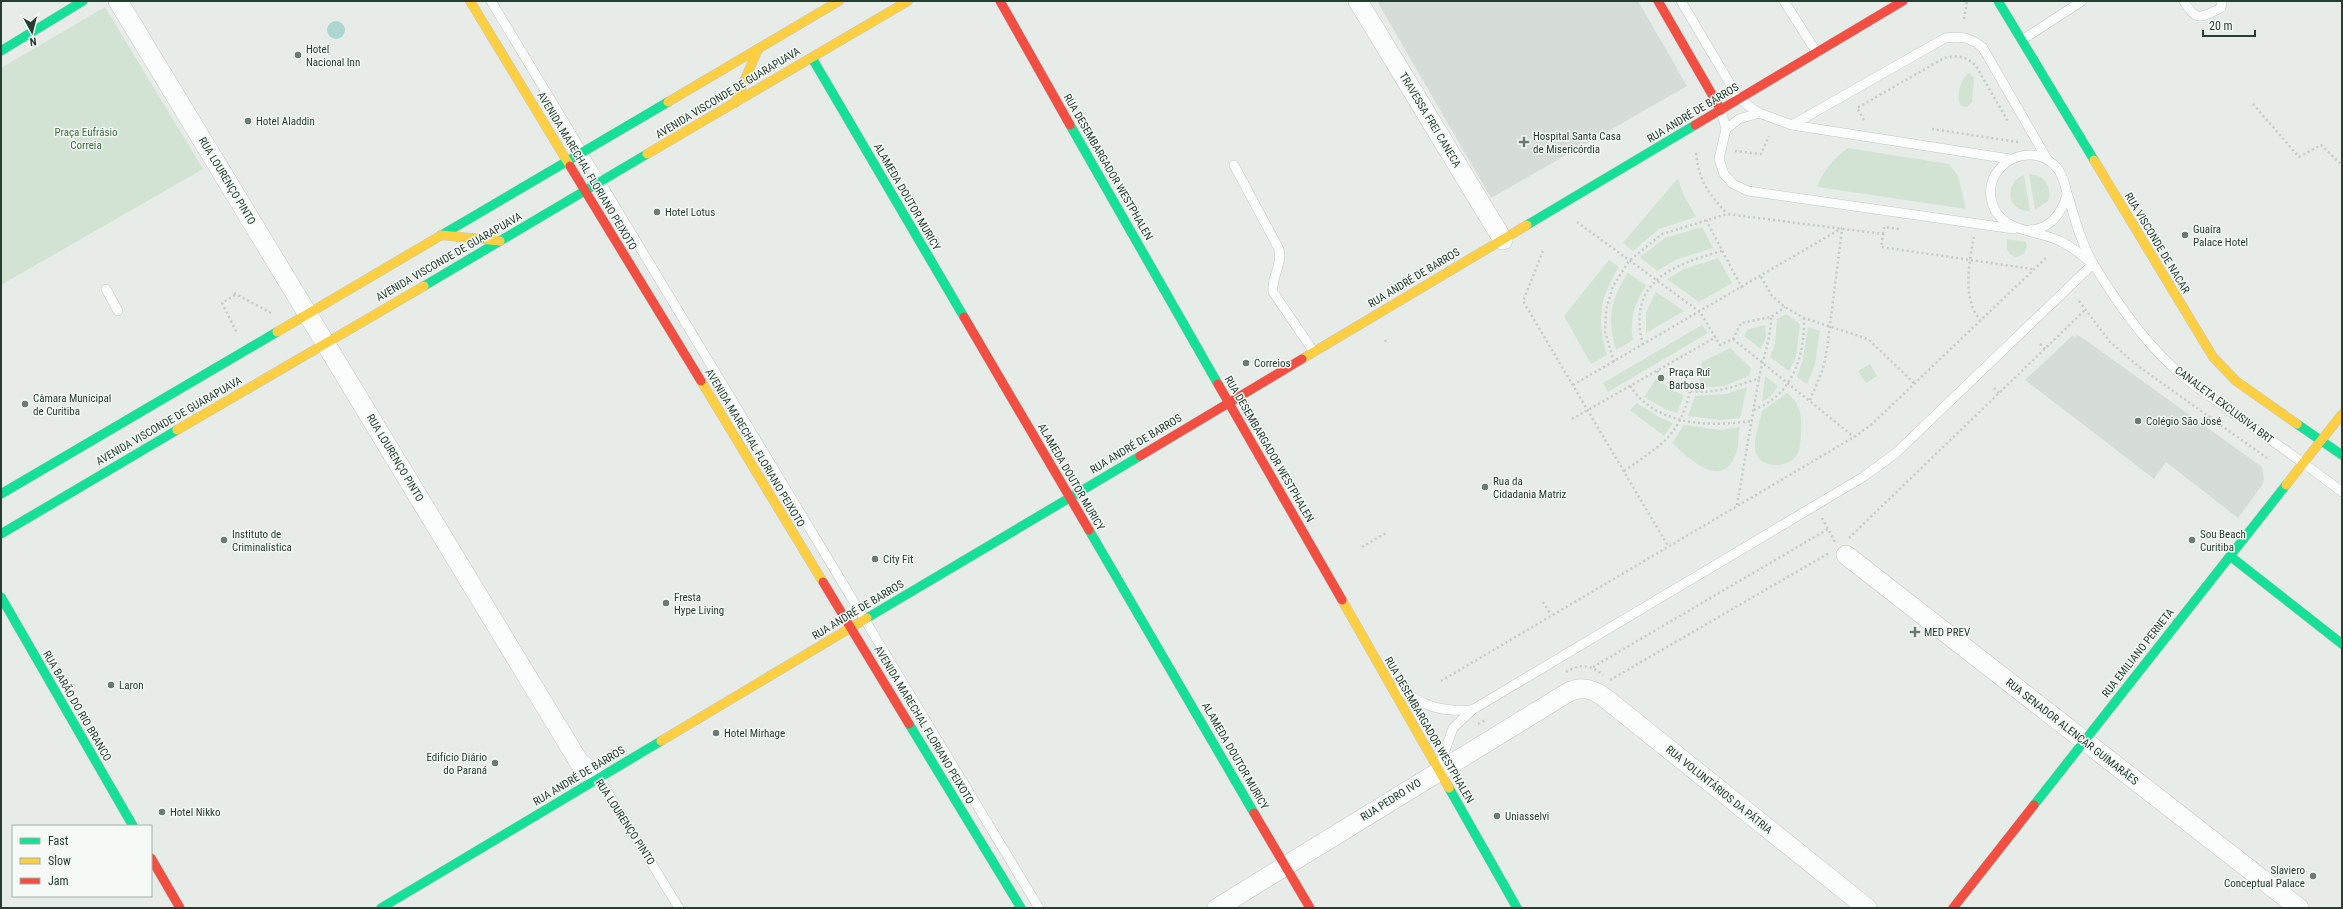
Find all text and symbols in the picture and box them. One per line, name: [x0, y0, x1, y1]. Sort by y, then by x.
north arrow: [12, 12, 52, 52]
scale bar: [2203, 12, 2255, 38]
text: 20 m: [2209, 19, 2233, 33]
text: N: [29, 35, 37, 48]
place label: Hotel Nacional Inn: [306, 43, 360, 69]
street label: AVENIDA VISCONDE DE GUARAPUAVA: [653, 44, 803, 141]
marker: Hotel Nacional Inn: [293, 50, 303, 60]
street label: TRAVESSA FREI CANECA: [1396, 70, 1464, 170]
street label: RUA ANDRÉ DE BARROS: [1645, 80, 1741, 146]
street label: AVENIDA MARECHAL FLORIANO PEIXOTO: [535, 90, 639, 252]
street label: RUA DESEMBARGADOR WESTPHALEN: [1061, 92, 1155, 242]
place label: Hotel Aladdin: [256, 115, 315, 128]
marker: Hotel Aladdin: [243, 116, 253, 126]
park label: Praça Eufrásio Correia: [54, 126, 118, 152]
place label: Hospital Santa Casa de Misericórdia: [1533, 130, 1621, 156]
street label: RUA LOURENÇO PINTO: [196, 135, 258, 227]
marker: Hospital Santa Casa de Misericórdia: [1518, 136, 1530, 148]
street label: ALAMEDA DOUTOR MURICY: [871, 141, 943, 253]
street label: RUA VISCONDE DE NACAR: [2122, 190, 2192, 296]
place label: Hotel Lotus: [665, 206, 715, 219]
marker: Hotel Lotus: [652, 207, 662, 217]
street label: AVENIDA VISCONDE DE GUARAPUAVA: [374, 210, 525, 304]
place label: Guaíra Palace Hotel: [2193, 223, 2248, 249]
marker: Guaíra Palace Hotel: [2180, 230, 2190, 240]
street label: RUA ANDRÉ DE BARROS: [1366, 245, 1462, 311]
place label: Correios: [1254, 357, 1291, 370]
marker: Correios: [1241, 358, 1251, 368]
street label: CANALETA EXCLUSIVA BRT: [2172, 364, 2276, 446]
place label: Praça Rui Barbosa: [1669, 366, 1710, 392]
street label: AVENIDA MARECHAL FLORIANO PEIXOTO: [703, 367, 807, 529]
marker: Praça Rui Barbosa: [1656, 373, 1666, 383]
street label: AVENIDA VISCONDE DE GUARAPUAVA: [94, 374, 245, 468]
street label: RUA DESEMBARGADOR WESTPHALEN: [1222, 374, 1316, 524]
place label: Câmara Municipal de Curitiba: [33, 392, 111, 418]
marker: Câmara Municipal de Curitiba: [20, 399, 30, 409]
street label: RUA ANDRÉ DE BARROS: [1088, 411, 1184, 477]
street label: RUA LOURENÇO PINTO: [364, 412, 426, 504]
place label: Colégio São José: [2146, 415, 2221, 428]
marker: Colégio São José: [2133, 416, 2143, 426]
street label: ALAMEDA DOUTOR MURICY: [1035, 421, 1107, 533]
place label: Rua da Cidadania Matriz: [1493, 475, 1567, 501]
marker: Rua da Cidadania Matriz: [1480, 482, 1490, 492]
place label: Instituto de Criminalística: [232, 528, 292, 554]
place label: Sou Beach Curitiba: [2200, 528, 2246, 554]
marker: Instituto de Criminalística: [219, 535, 229, 545]
marker: Sou Beach Curitiba: [2187, 535, 2197, 545]
place label: City Fit: [883, 553, 913, 566]
marker: City Fit: [870, 554, 880, 564]
street label: RUA ANDRÉ DE BARROS: [810, 577, 906, 643]
place label: Fresta Hype Living: [674, 591, 724, 617]
marker: Fresta Hype Living: [661, 598, 671, 608]
street label: RUA EMILIANO PERNETA: [2099, 605, 2177, 700]
marker: MED PREV: [1909, 626, 1921, 638]
place label: MED PREV: [1924, 626, 1970, 639]
street label: AVENIDA MARECHAL FLORIANO PEIXOTO: [872, 644, 976, 806]
street label: RUA BARÃO DO RIO BRANCO: [40, 648, 114, 764]
street label: RUA DESEMBARGADOR WESTPHALEN: [1382, 655, 1476, 805]
street label: RUA SENADOR ALENCAR GUIMARÃES: [2003, 676, 2141, 788]
place label: Laron: [119, 679, 144, 692]
marker: Laron: [106, 680, 116, 690]
street label: ALAMEDA DOUTOR MURICY: [1199, 700, 1271, 812]
place label: Hotel Mirhage: [724, 727, 785, 740]
marker: Hotel Mirhage: [711, 728, 721, 738]
street label: RUA ANDRÉ DE BARROS: [531, 743, 627, 809]
street label: RUA VOLUNTÁRIOS DA PÁTRIA: [1663, 743, 1775, 837]
place label: Edifício Diário do Paraná: [426, 751, 487, 777]
marker: Edifício Diário do Paraná: [490, 758, 500, 768]
street label: RUA PEDRO IVO: [1358, 776, 1424, 824]
street label: RUA LOURENÇO PINTO: [592, 777, 658, 867]
place label: Hotel Nikko: [170, 806, 221, 819]
marker: Hotel Nikko: [157, 807, 167, 817]
place label: Uniasselvi: [1505, 810, 1549, 823]
marker: Uniasselvi: [1492, 811, 1502, 821]
legend: [12, 825, 152, 897]
text: Fast: [48, 834, 69, 848]
text: Slow: [48, 854, 71, 868]
place label: Slaviero Conceptual Palace: [2224, 864, 2305, 890]
marker: Slaviero Conceptual Palace: [2308, 871, 2318, 881]
text: Jam: [48, 874, 69, 888]

